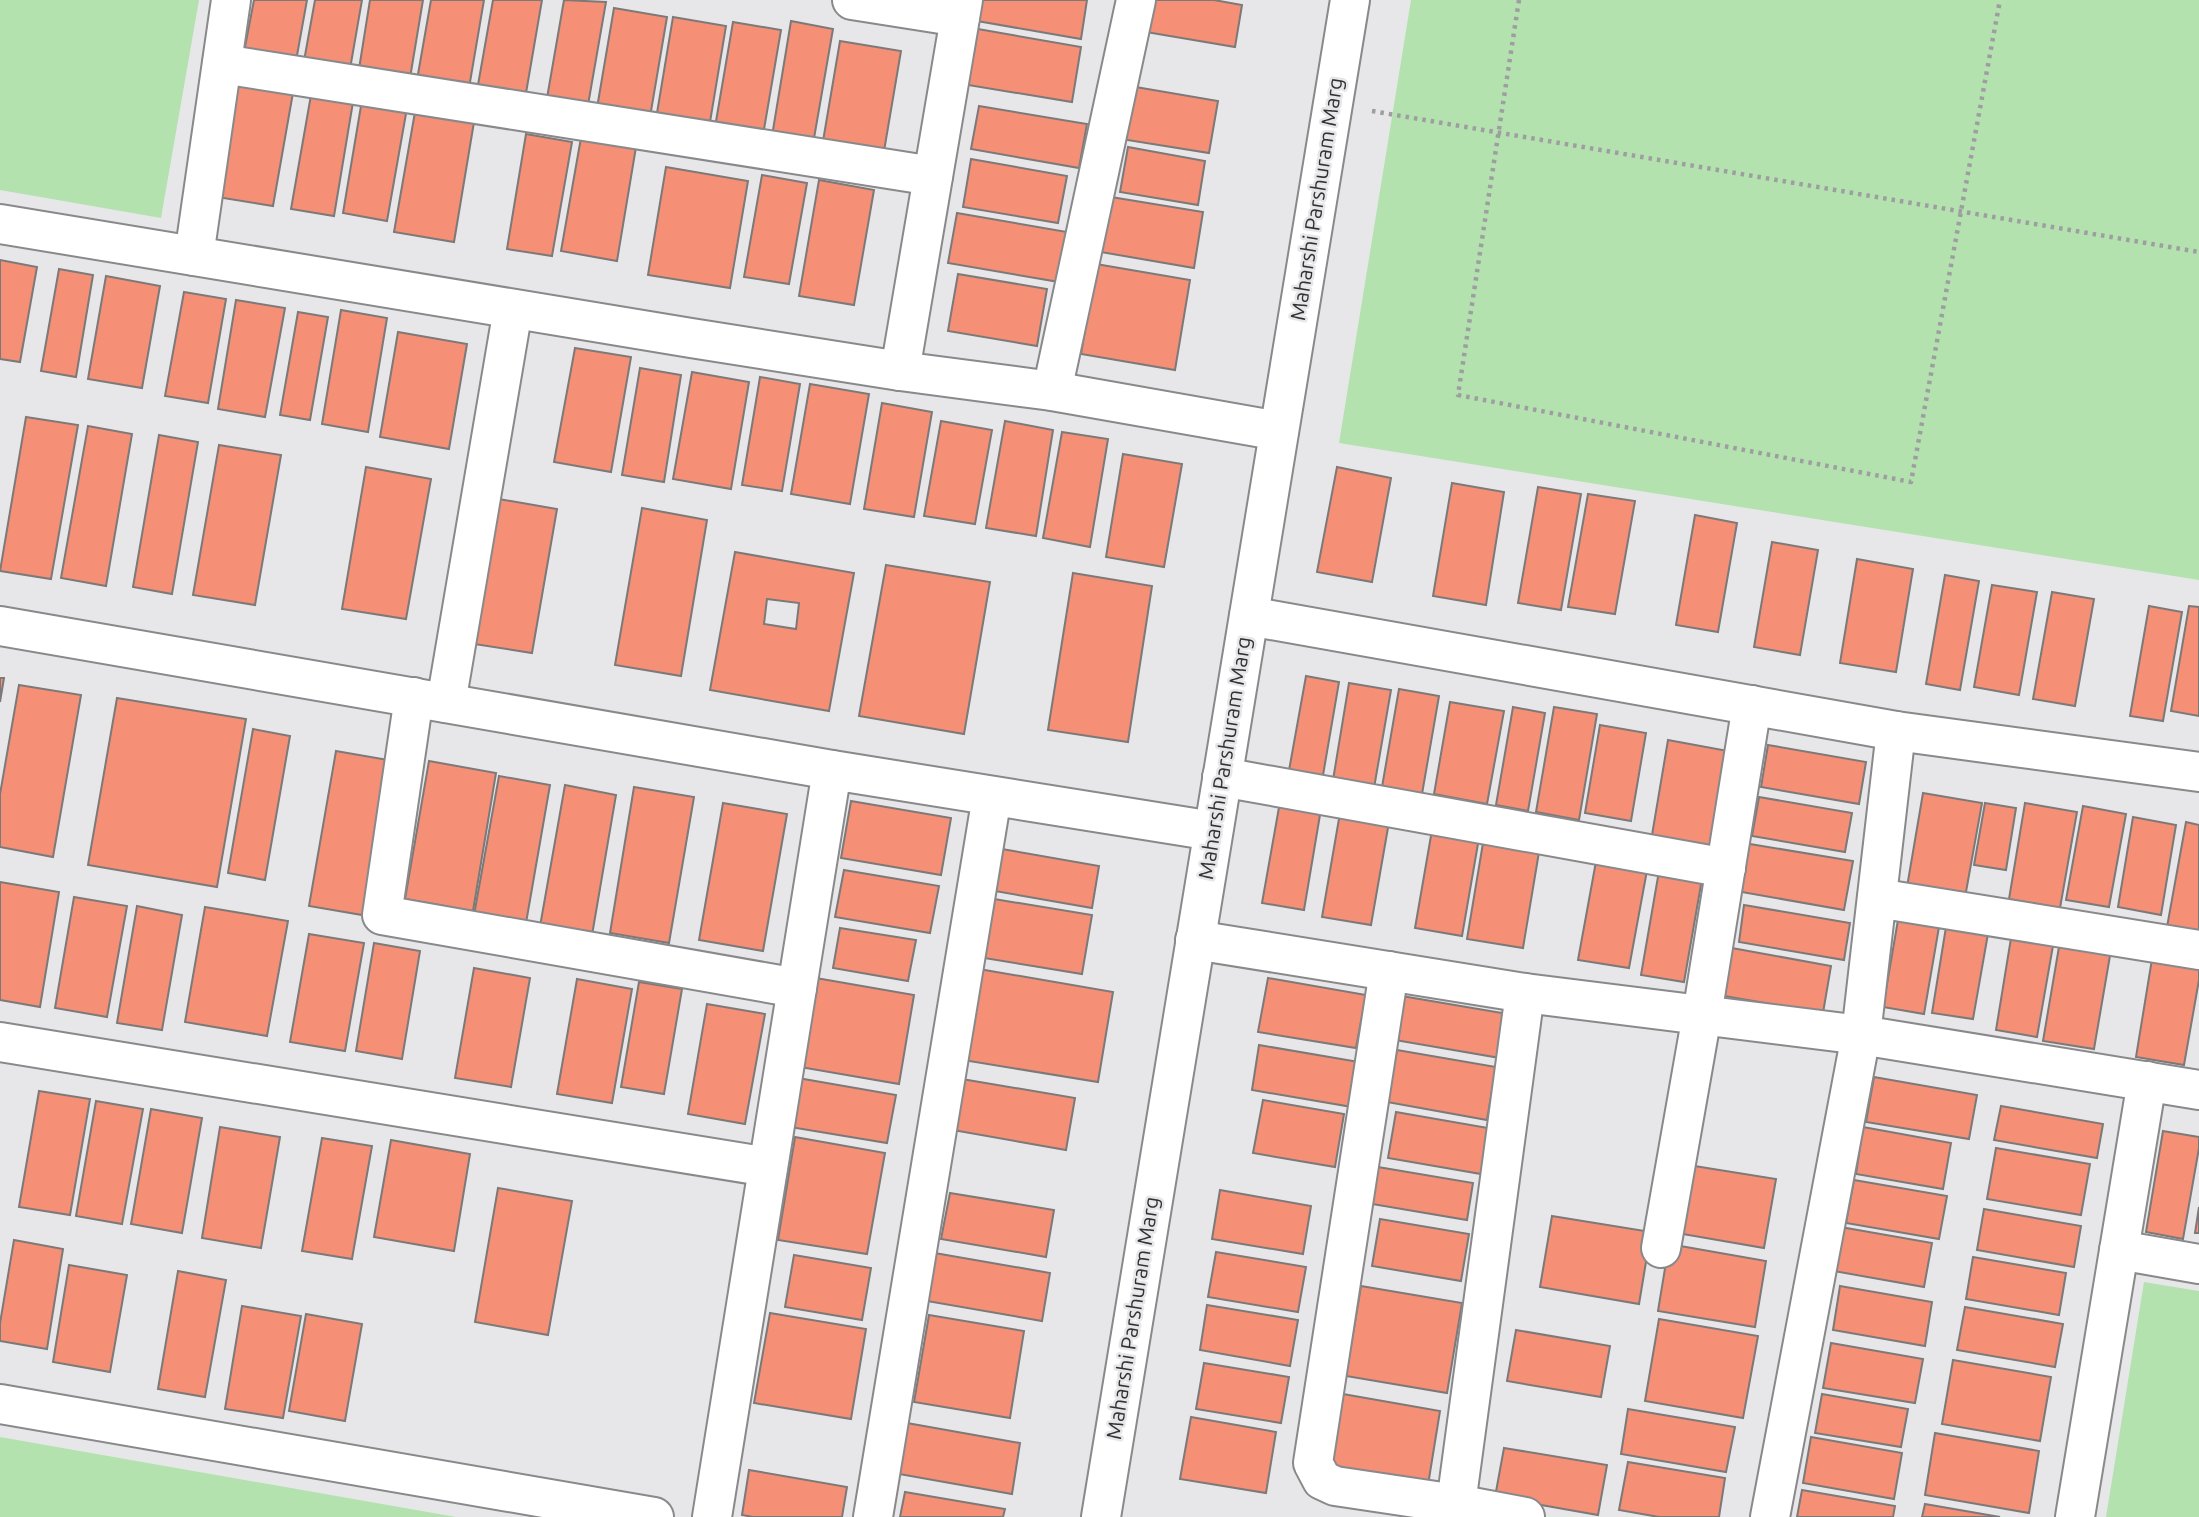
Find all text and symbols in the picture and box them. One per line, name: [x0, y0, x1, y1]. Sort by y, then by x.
street label: Maharshi Parshuram Marg: [1285, 76, 1347, 322]
street label: Maharshi Parshuram Marg: [1193, 635, 1255, 881]
street label: Maharshi Parshuram Marg: [1101, 1195, 1163, 1441]

